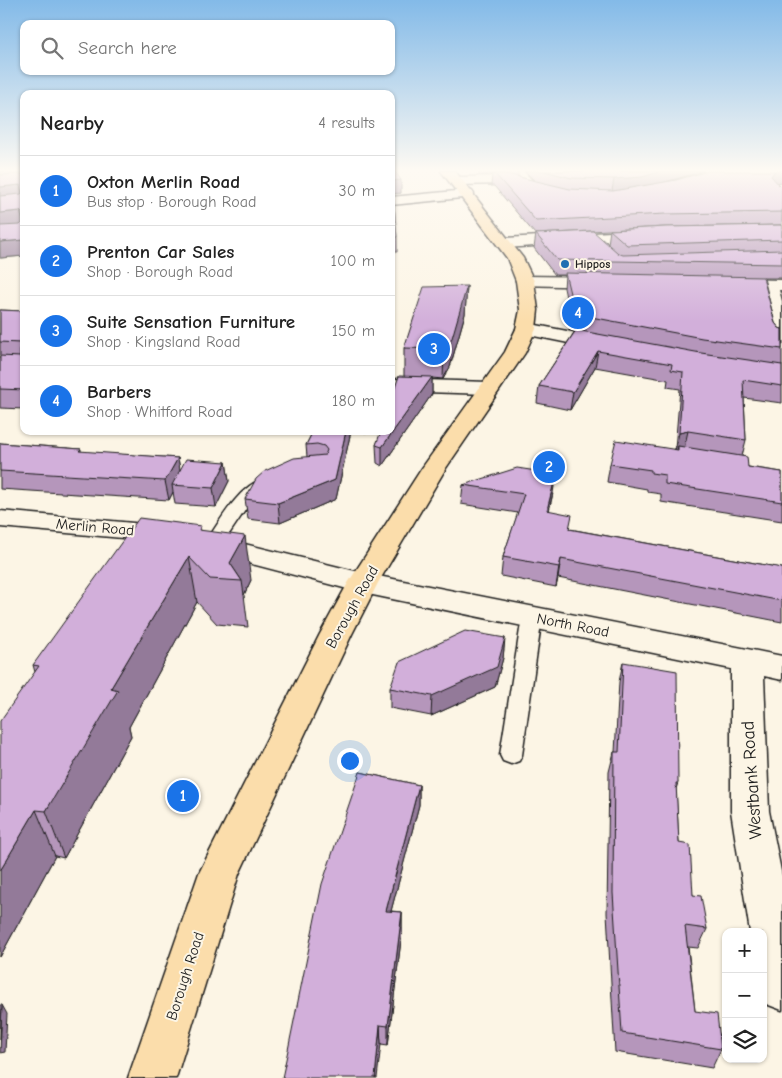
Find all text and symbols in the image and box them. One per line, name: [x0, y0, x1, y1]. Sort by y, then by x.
search box: [20, 20, 395, 75]
icon: search: [38, 34, 66, 62]
text: Search here: [78, 37, 177, 59]
text: Nearby: [40, 111, 104, 135]
text: 4 results: [318, 114, 375, 132]
text: Oxton Merlin Road: [87, 171, 240, 193]
text: 1: [53, 182, 59, 200]
text: 30 m: [339, 182, 375, 200]
text: Bus stop · Borough Road: [87, 193, 256, 211]
text: Prenton Car Sales: [87, 241, 234, 263]
text: 2: [52, 252, 60, 270]
text: 100 m: [331, 252, 375, 270]
place label: Hippos: [575, 257, 610, 271]
marker: Hippos: [559, 258, 571, 270]
text: Shop · Borough Road: [87, 263, 233, 281]
pin: 4: [562, 294, 594, 332]
text: Suite Sensation Furniture: [87, 311, 295, 333]
text: 3: [52, 322, 60, 340]
text: 150 m: [332, 322, 375, 340]
pin: 3: [418, 330, 450, 368]
text: Shop · Kingsland Road: [87, 333, 240, 351]
text: Barbers: [87, 381, 151, 403]
text: 4: [52, 392, 60, 410]
text: 180 m: [332, 392, 375, 410]
text: Shop · Whitford Road: [87, 403, 232, 421]
pin: 2: [533, 448, 565, 486]
street label: Merlin Road: [55, 515, 135, 539]
street label: Borough Road: [322, 562, 382, 652]
street label: North Road: [535, 609, 611, 641]
street label: Westbank Road: [737, 720, 767, 840]
your location: [337, 748, 363, 774]
pin: 1: [167, 777, 199, 815]
map controls: [722, 928, 767, 1063]
button: +: [722, 928, 767, 973]
street label: Borough Road: [162, 930, 208, 1022]
button: −: [722, 973, 767, 1018]
button: layers: [722, 1018, 767, 1063]

